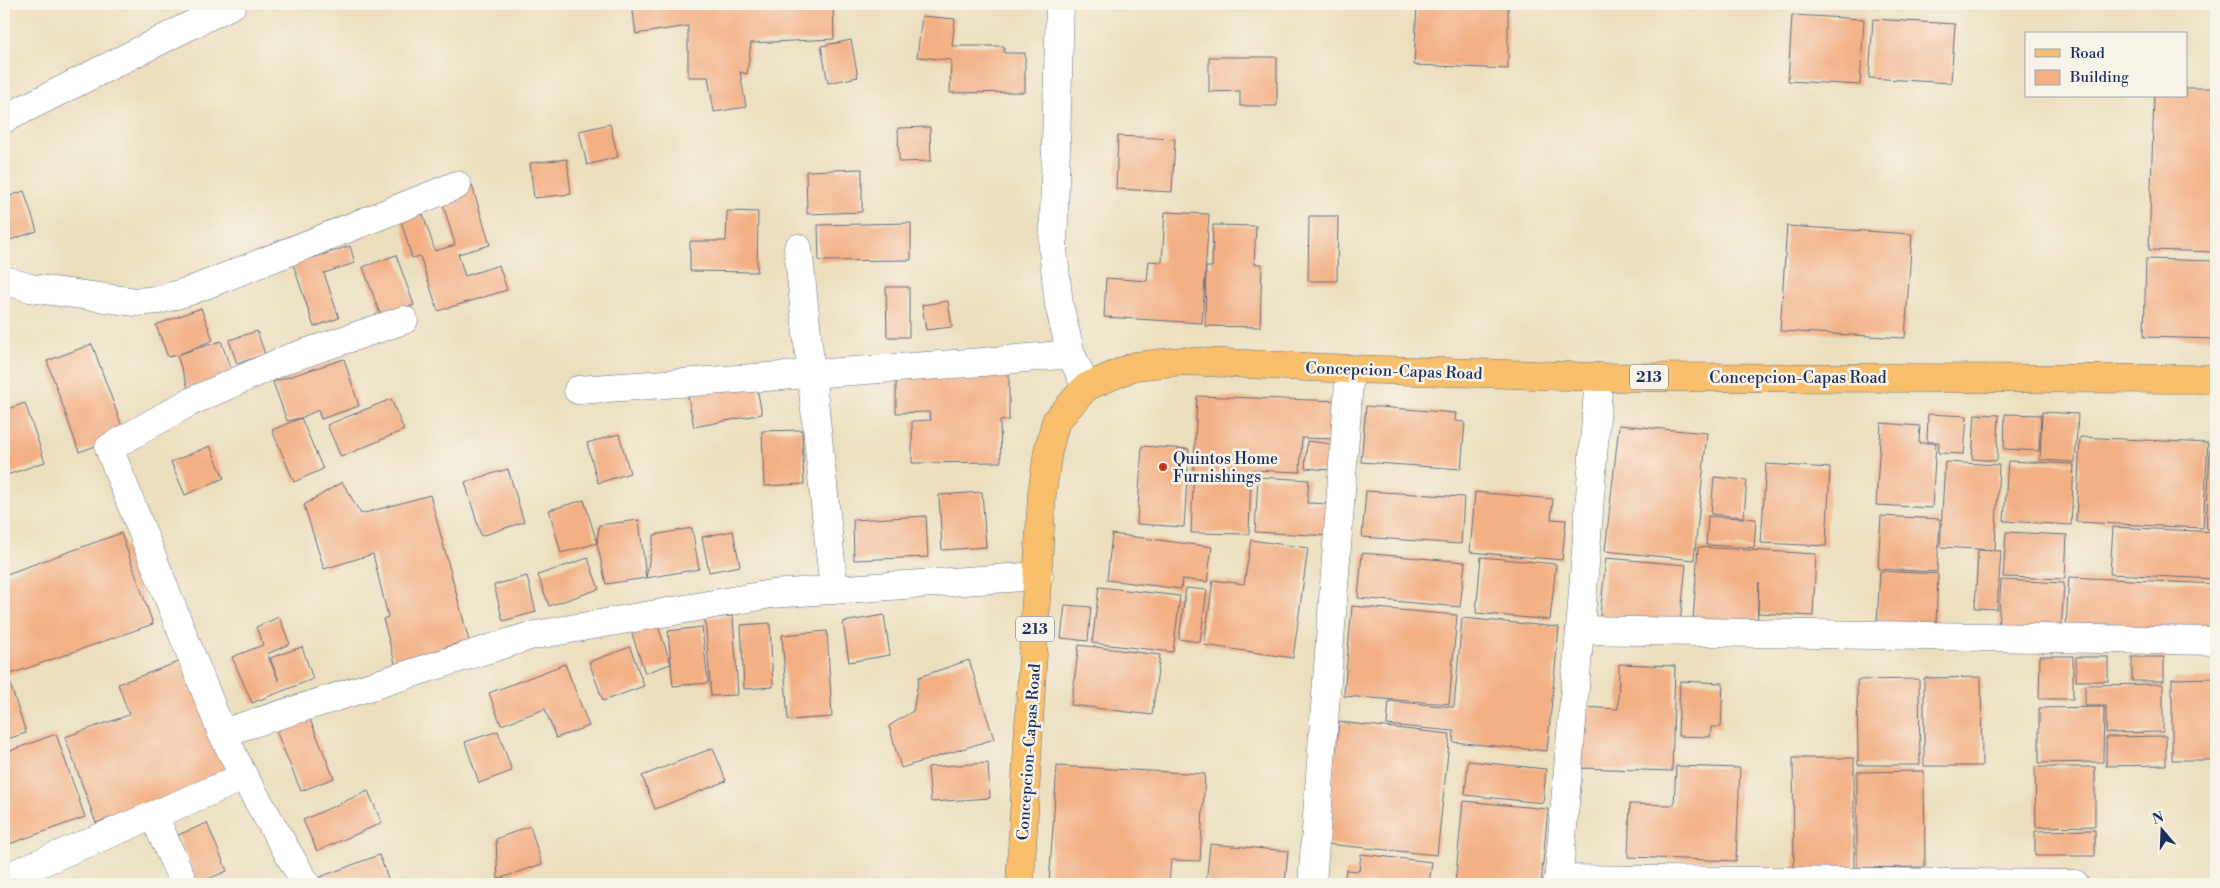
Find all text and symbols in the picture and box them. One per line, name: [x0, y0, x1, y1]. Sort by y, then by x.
legend: [2025, 32, 2188, 98]
text: Road: [2070, 44, 2105, 63]
text: Building: [2069, 68, 2129, 87]
street label: Concepcion-Capas Road: [1305, 358, 1483, 384]
road number: 213: [1630, 364, 1668, 390]
street label: Concepcion-Capas Road: [1709, 368, 1887, 388]
place label: Quintos Home Furnishings: [1173, 449, 1278, 487]
marker: Quintos Home Furnishings: [1157, 461, 1169, 473]
road number: 213: [1016, 616, 1054, 642]
street label: Concepcion-Capas Road: [1013, 663, 1045, 841]
north arrow: [2138, 806, 2188, 856]
text: N: [2150, 808, 2166, 829]

